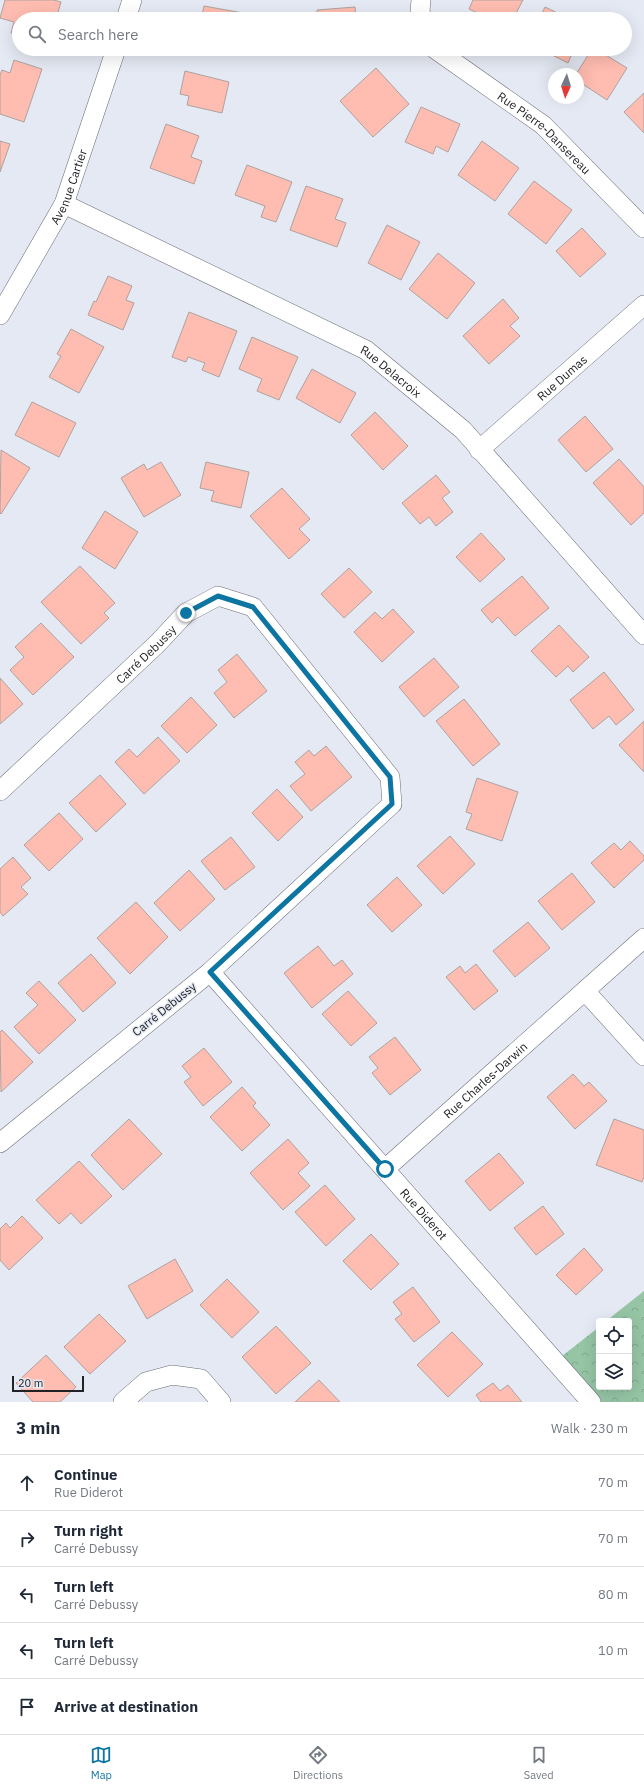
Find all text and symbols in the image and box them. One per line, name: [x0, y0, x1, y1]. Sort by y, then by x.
search box: [12, 12, 632, 56]
icon: search: [26, 23, 48, 45]
text: Search here: [58, 25, 138, 44]
north arrow: [548, 68, 584, 104]
street label: Rue Pierre-Dansereau: [495, 88, 594, 177]
street label: Avenue Cartier: [47, 146, 90, 227]
street label: Rue Delacroix: [358, 341, 425, 400]
street label: Rue Dumas: [534, 351, 590, 403]
route end: [177, 604, 195, 622]
street label: Carré Debussy: [112, 621, 179, 686]
street label: Carré Debussy: [129, 979, 199, 1039]
street label: Rue Charles-Darwin: [440, 1038, 530, 1121]
route start: [376, 1160, 394, 1178]
street label: Rue Diderot: [397, 1185, 451, 1243]
map controls: [596, 1318, 632, 1390]
button: locate: [596, 1318, 632, 1354]
button: layers: [596, 1354, 632, 1390]
scale bar: [12, 1374, 84, 1393]
text: 20 m: [18, 1376, 43, 1390]
text: 3 min: [16, 1417, 60, 1439]
text: Walk · 230 m: [551, 1420, 628, 1437]
text: Continue: [54, 1465, 118, 1484]
icon: ahead: [16, 1472, 38, 1494]
text: 70 m: [598, 1474, 628, 1491]
text: Rue Diderot: [54, 1484, 123, 1501]
text: Turn right: [54, 1521, 123, 1540]
icon: right: [16, 1528, 38, 1550]
text: 70 m: [598, 1530, 628, 1547]
text: Carré Debussy: [54, 1540, 138, 1557]
text: Turn left: [54, 1577, 114, 1596]
icon: left: [16, 1584, 38, 1606]
text: 80 m: [598, 1586, 628, 1603]
text: Carré Debussy: [54, 1596, 138, 1613]
text: Turn left: [54, 1633, 114, 1652]
icon: left: [16, 1640, 38, 1662]
text: 10 m: [598, 1642, 628, 1659]
text: Carré Debussy: [54, 1652, 138, 1669]
icon: arrive: [16, 1696, 38, 1718]
text: Arrive at destination: [54, 1697, 198, 1716]
tab: Map: [90, 1744, 112, 1782]
tab: Directions: [293, 1744, 343, 1782]
tab: Saved: [524, 1744, 554, 1782]

